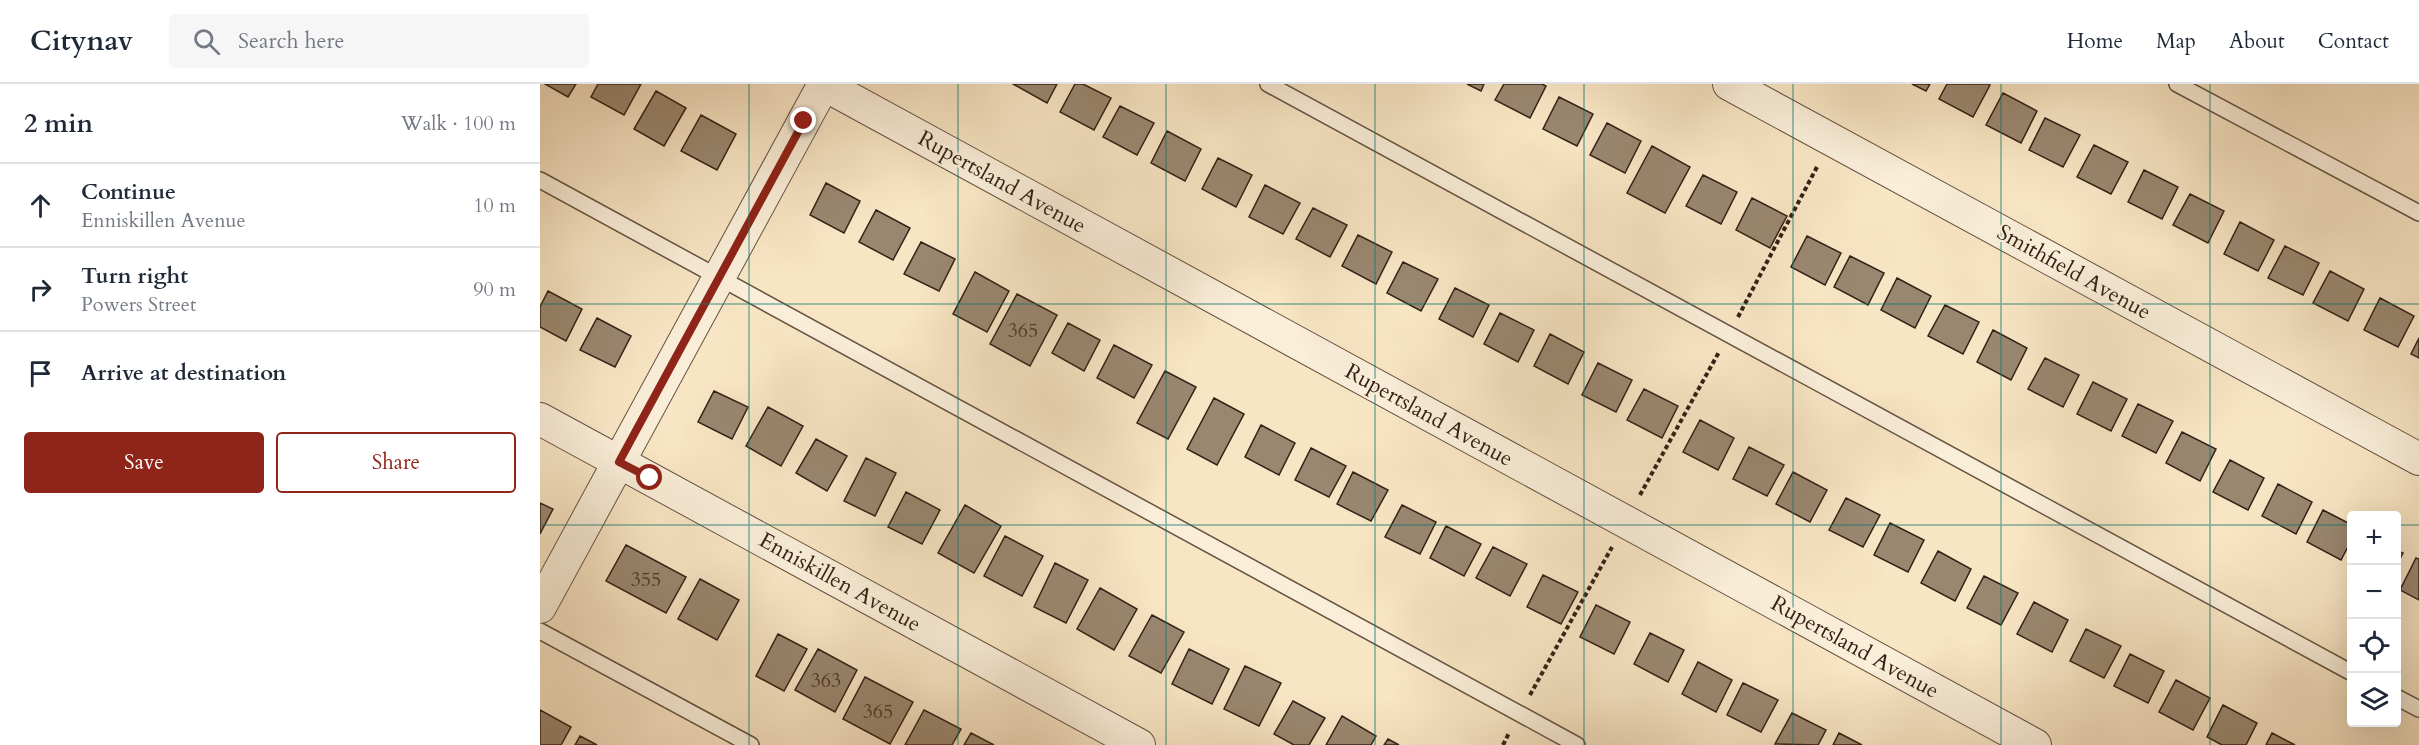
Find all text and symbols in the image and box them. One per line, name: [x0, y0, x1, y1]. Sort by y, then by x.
search box: [169, 14, 589, 68]
text: Citynav: [30, 22, 133, 60]
icon: search: [190, 25, 223, 58]
text: Search here: [238, 26, 345, 56]
text: Home: [2067, 27, 2123, 56]
text: Map: [2156, 27, 2196, 56]
text: About: [2229, 27, 2285, 56]
text: Contact: [2318, 27, 2389, 56]
text: 2 min: [24, 106, 93, 141]
route end: [790, 107, 816, 133]
text: Walk · 100 m: [401, 110, 516, 137]
street label: Rupertsland Avenue: [913, 123, 1091, 241]
text: Continue: [81, 177, 176, 207]
icon: ahead: [24, 189, 57, 222]
text: 10 m: [473, 192, 516, 219]
text: Enniskillen Avenue: [81, 207, 246, 234]
street label: Smithfield Avenue: [1992, 217, 2156, 327]
text: Turn right: [81, 261, 188, 291]
icon: right: [24, 273, 57, 306]
text: 90 m: [473, 276, 516, 303]
text: Powers Street: [81, 291, 196, 318]
house number: 365: [1008, 317, 1038, 344]
street label: Rupertsland Avenue: [1340, 356, 1518, 474]
icon: arrive: [24, 357, 57, 390]
text: Arrive at destination: [81, 358, 286, 388]
button: Save: [24, 432, 264, 493]
button: Share: [276, 432, 516, 493]
route start: [636, 464, 662, 490]
map controls: [2347, 511, 2401, 727]
button: +: [2347, 511, 2401, 565]
street label: Enniskillen Avenue: [754, 525, 926, 639]
button: −: [2347, 565, 2401, 619]
house number: 355: [631, 566, 661, 593]
street label: Rupertsland Avenue: [1766, 588, 1944, 706]
button: locate: [2347, 619, 2401, 673]
house number: 363: [811, 667, 841, 694]
button: layers: [2347, 673, 2401, 727]
house number: 365: [863, 698, 893, 725]

